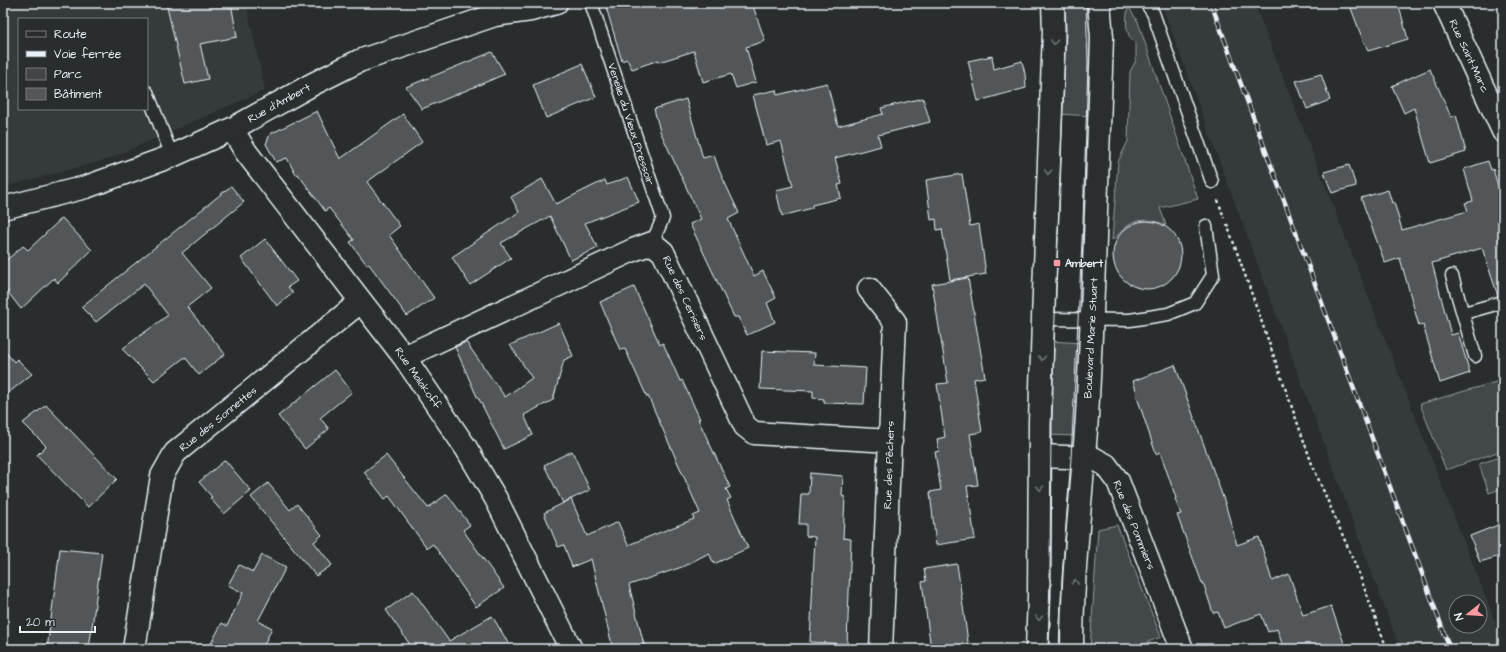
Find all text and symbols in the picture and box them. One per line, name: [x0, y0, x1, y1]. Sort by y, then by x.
street label: Rue Saint-Marc: [1445, 17, 1493, 95]
legend: [18, 18, 148, 110]
text: Route: [54, 26, 87, 43]
one-way arrow: [1049, 39, 1058, 45]
text: Voie ferrée: [54, 46, 122, 63]
street label: Venelle du Vieux Pressoir: [604, 61, 658, 187]
text: Parc: [54, 66, 82, 83]
street label: Rue d'Ambert: [245, 79, 313, 126]
text: Bâtiment: [54, 86, 102, 103]
one-way arrow: [1044, 169, 1053, 175]
street label: Rue des Cerisiers: [659, 253, 711, 343]
place label: Ambert: [1065, 256, 1104, 271]
marker: Ambert: [1052, 258, 1062, 268]
street label: Boulevard Marie Stuart: [1080, 277, 1102, 399]
street label: Rue Malakoff: [391, 344, 445, 412]
one-way arrow: [1038, 355, 1046, 361]
street label: Rue des Sonnettes: [176, 383, 260, 455]
street label: Rue des Pêchers: [880, 420, 898, 509]
street label: Rue des Pommiers: [1109, 478, 1159, 572]
one-way arrow: [1036, 485, 1044, 491]
one-way arrow: [1070, 579, 1079, 585]
north arrow: [1448, 594, 1488, 634]
scale bar: [20, 608, 95, 634]
text: N: [1451, 611, 1467, 622]
text: 20 m: [26, 614, 55, 631]
one-way arrow: [1034, 615, 1043, 621]

